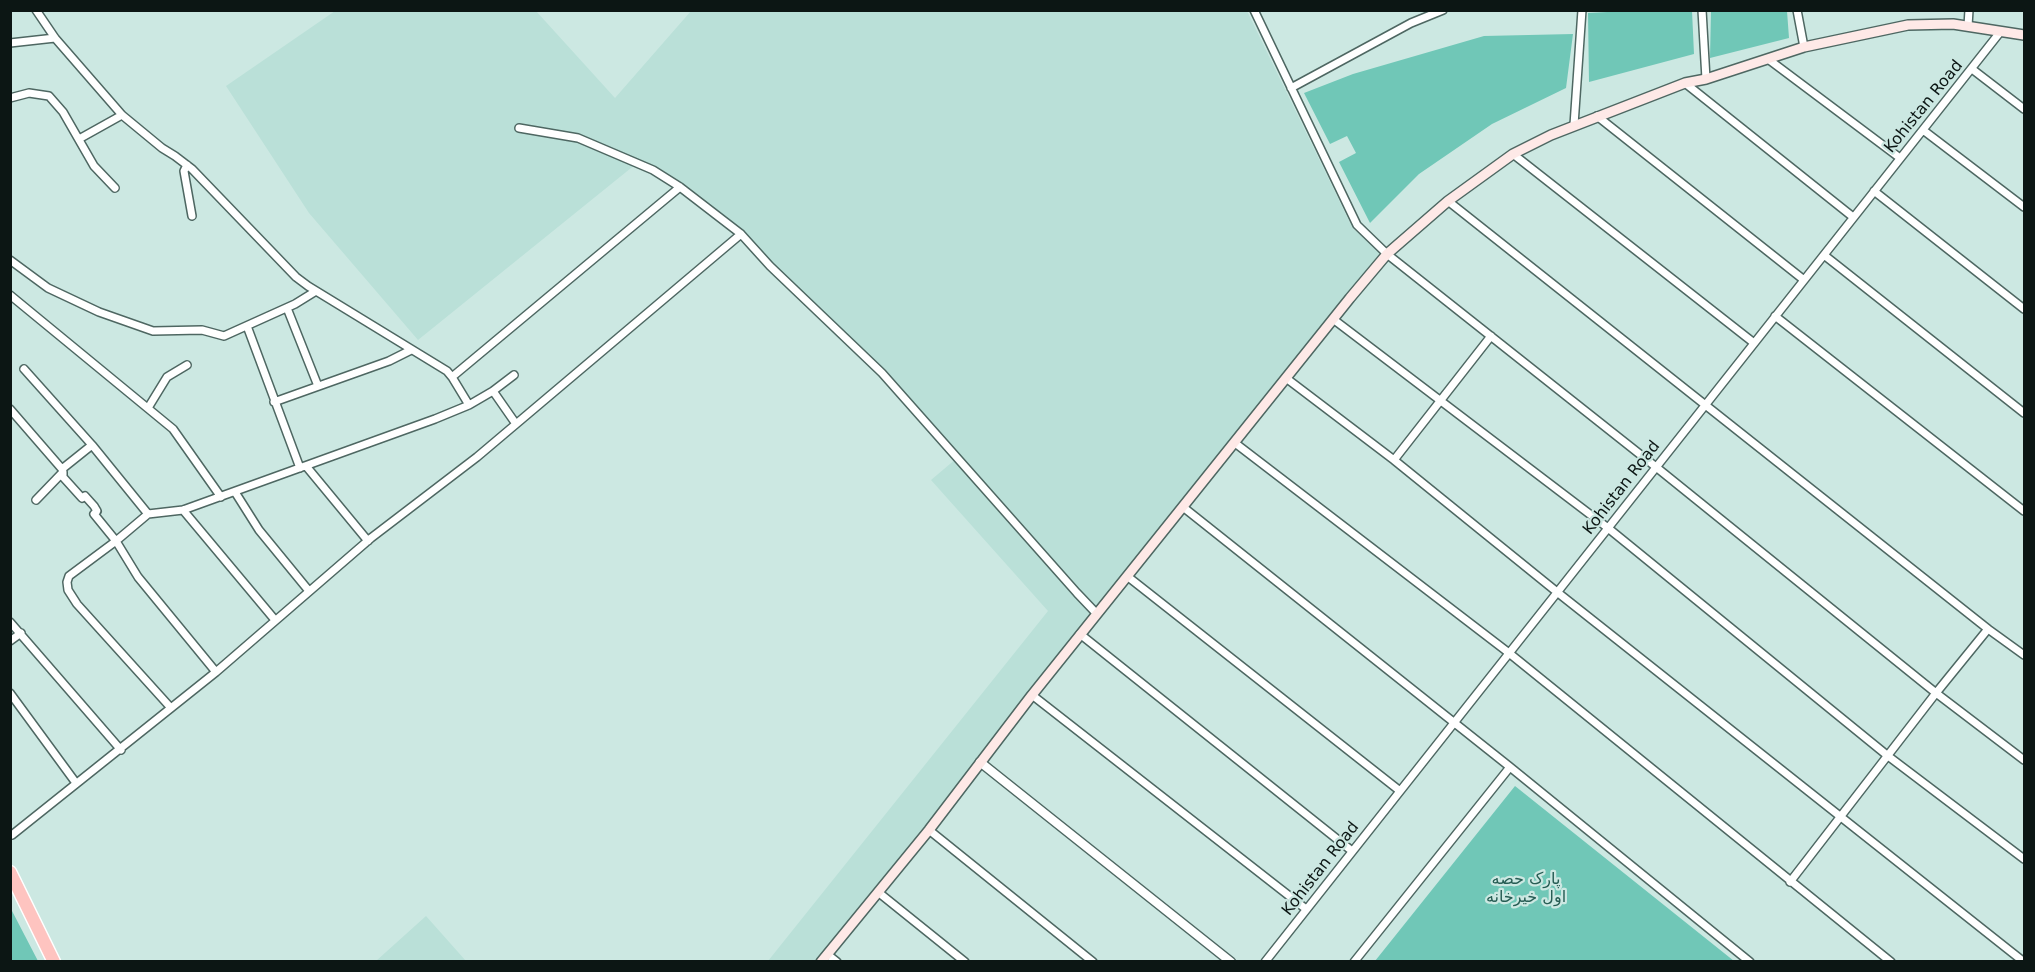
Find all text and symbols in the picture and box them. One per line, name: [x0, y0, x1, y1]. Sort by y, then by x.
street label: Kohistan Road: [1881, 57, 1967, 157]
street label: Kohistan Road: [1579, 437, 1665, 539]
street label: Kohistan Road: [1278, 818, 1364, 920]
park label: پارک حصه اول خیرخانه: [1486, 870, 1566, 908]

